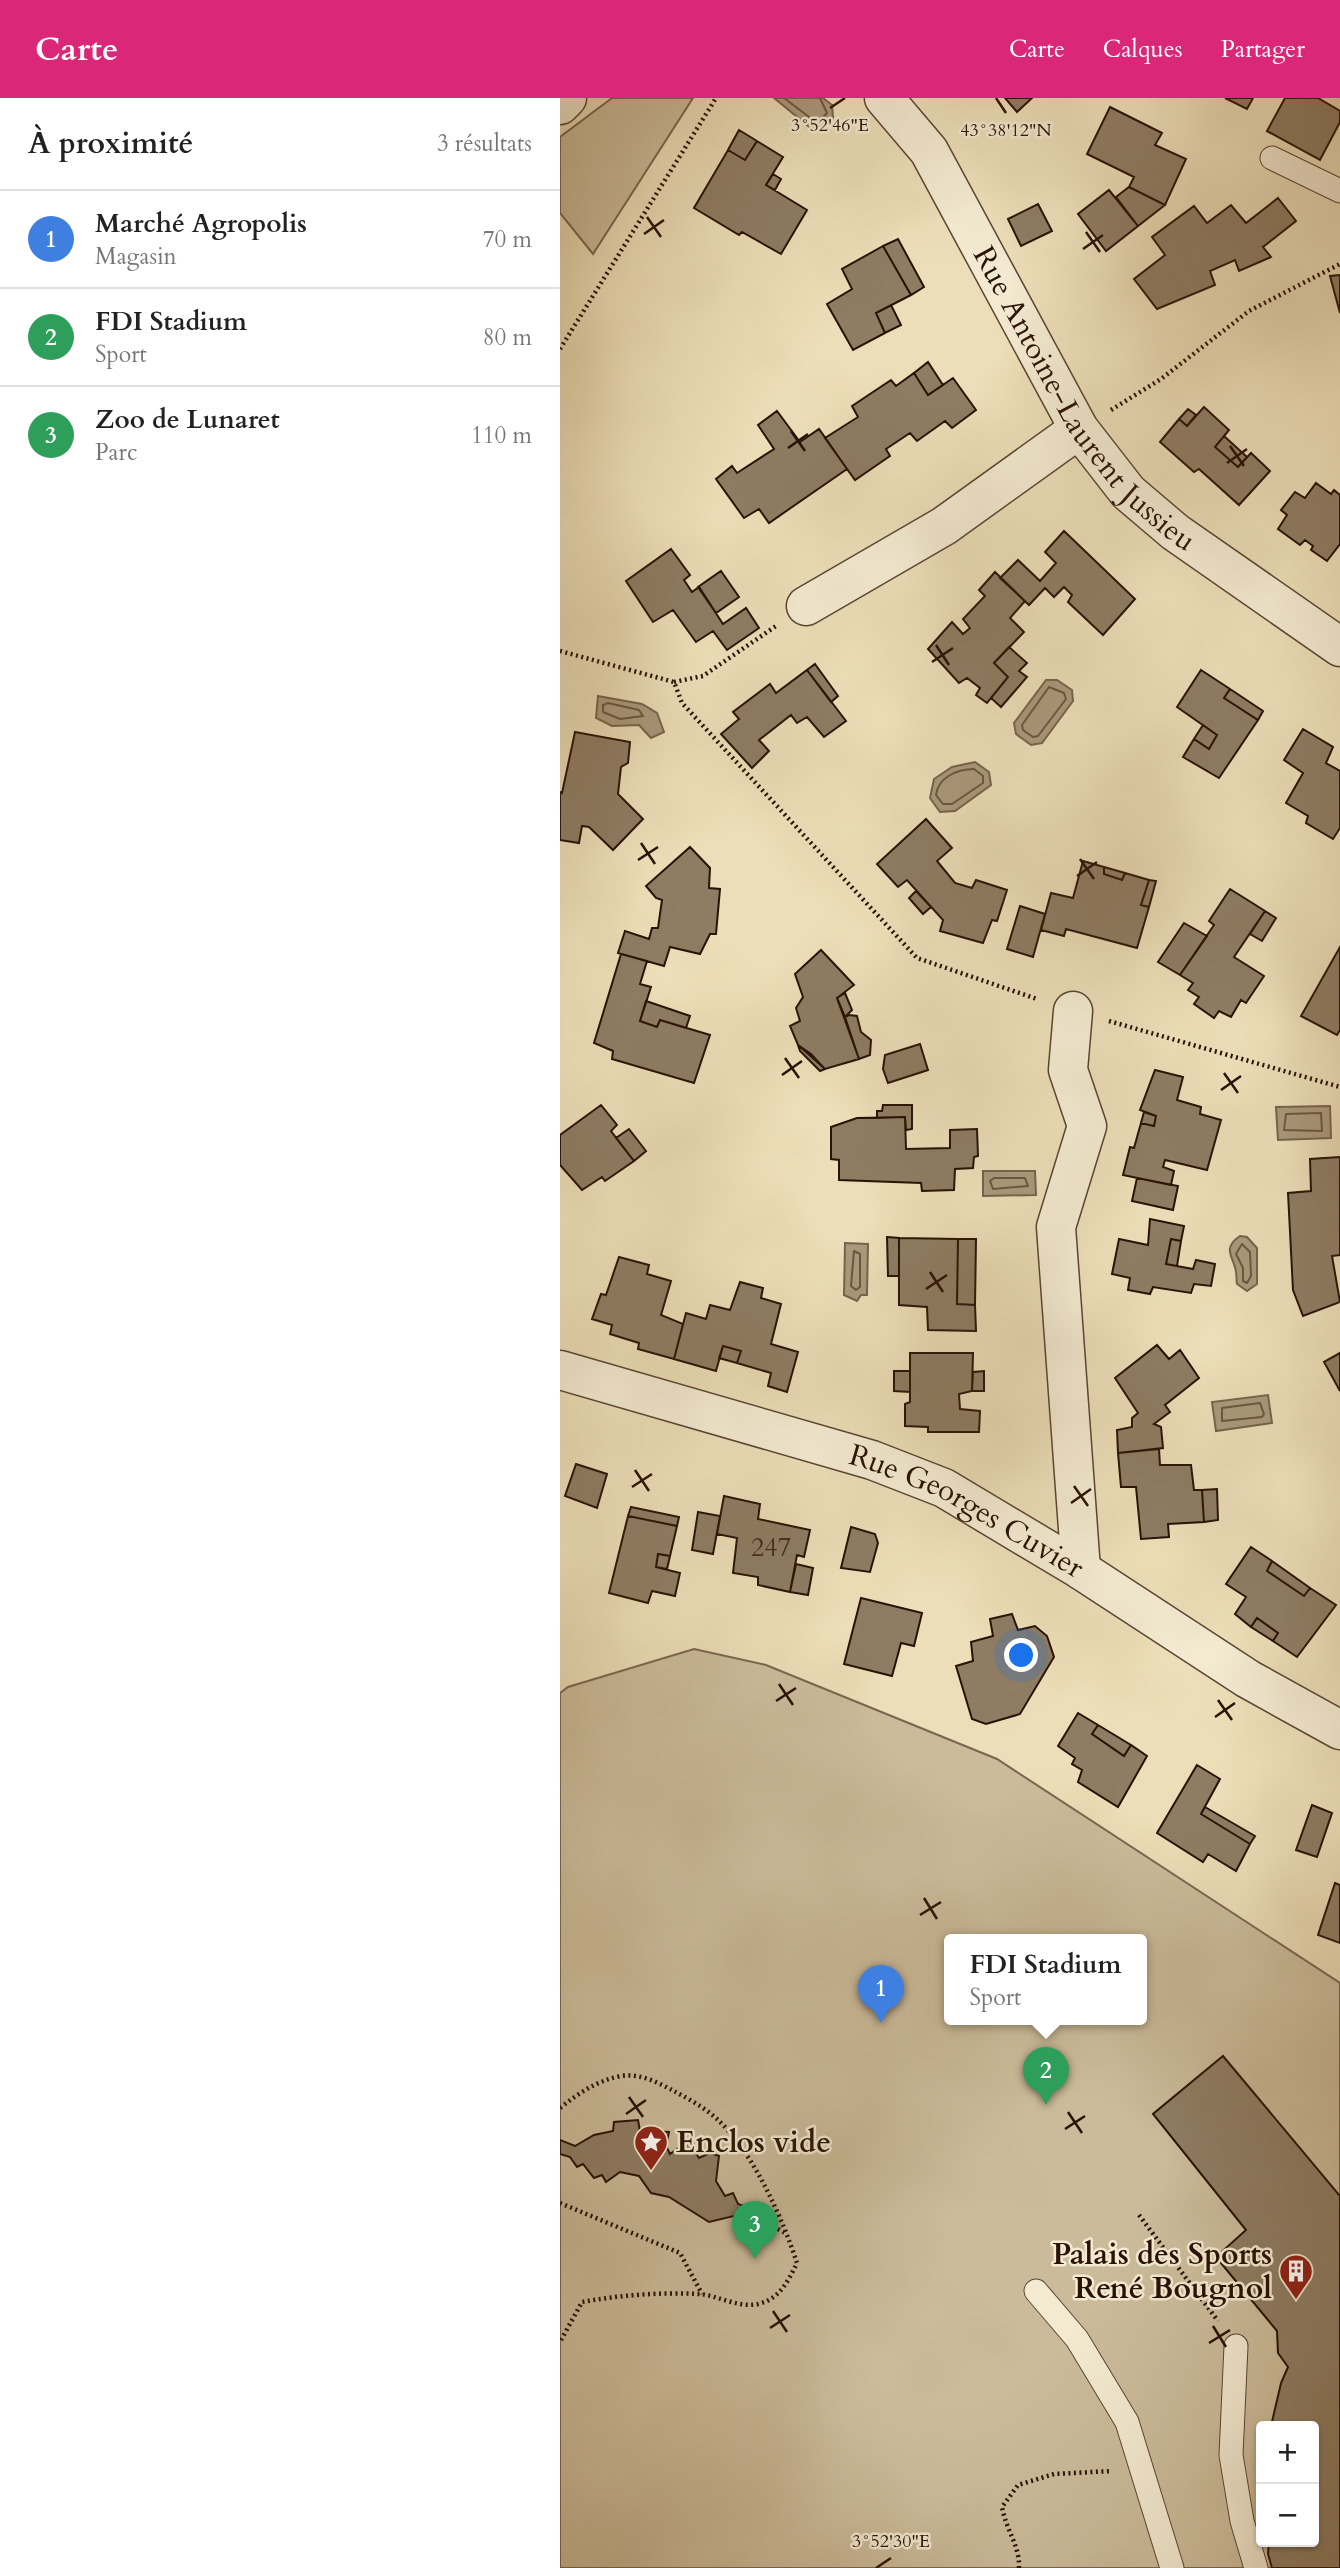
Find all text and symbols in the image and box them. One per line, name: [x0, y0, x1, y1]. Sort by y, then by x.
text: Carte: [35, 27, 118, 72]
text: Carte: [1009, 33, 1065, 66]
text: Calques: [1103, 33, 1183, 66]
text: Partager: [1221, 33, 1305, 66]
text: 3°52'46"E: [791, 113, 869, 138]
text: 43°38'12"N: [960, 118, 1052, 143]
text: À proximité: [28, 123, 193, 164]
text: 3 résultats: [437, 128, 532, 159]
text: Marché Agropolis: [95, 206, 307, 241]
text: 1: [45, 224, 57, 255]
text: 70 m: [483, 224, 532, 255]
street label: Rue Antoine-Laurent Jussieu: [963, 239, 1204, 561]
text: Magasin: [95, 241, 177, 272]
text: FDI Stadium: [95, 304, 247, 339]
text: 2: [45, 322, 57, 353]
text: 80 m: [483, 322, 532, 353]
text: Sport: [95, 339, 147, 370]
text: Zoo de Lunaret: [95, 402, 280, 437]
text: 3: [45, 420, 57, 451]
text: 110 m: [471, 420, 532, 451]
text: Parc: [95, 437, 137, 468]
street label: Rue Georges Cuvier: [844, 1435, 1091, 1588]
house number: 247: [751, 1530, 791, 1565]
your location: [1004, 1638, 1038, 1672]
popup: [944, 1934, 1147, 2025]
text: FDI Stadium: [969, 1947, 1122, 1982]
pin: 1: [858, 1965, 904, 2023]
text: Sport: [969, 1982, 1021, 2013]
pin: 2: [1023, 2047, 1069, 2105]
place label: Enclos vide: [676, 2122, 831, 2163]
place icon: Enclos vide: [632, 2123, 670, 2172]
pin: 3: [732, 2201, 778, 2259]
place label: Palais des Sports René Bougnol: [1052, 2234, 1272, 2309]
building icon: Palais des Sports René Bougnol: [1277, 2252, 1315, 2301]
map controls: [1256, 2421, 1319, 2547]
button: +: [1256, 2421, 1319, 2484]
button: −: [1256, 2484, 1319, 2547]
text: 3°52'30"E: [852, 2529, 930, 2554]

